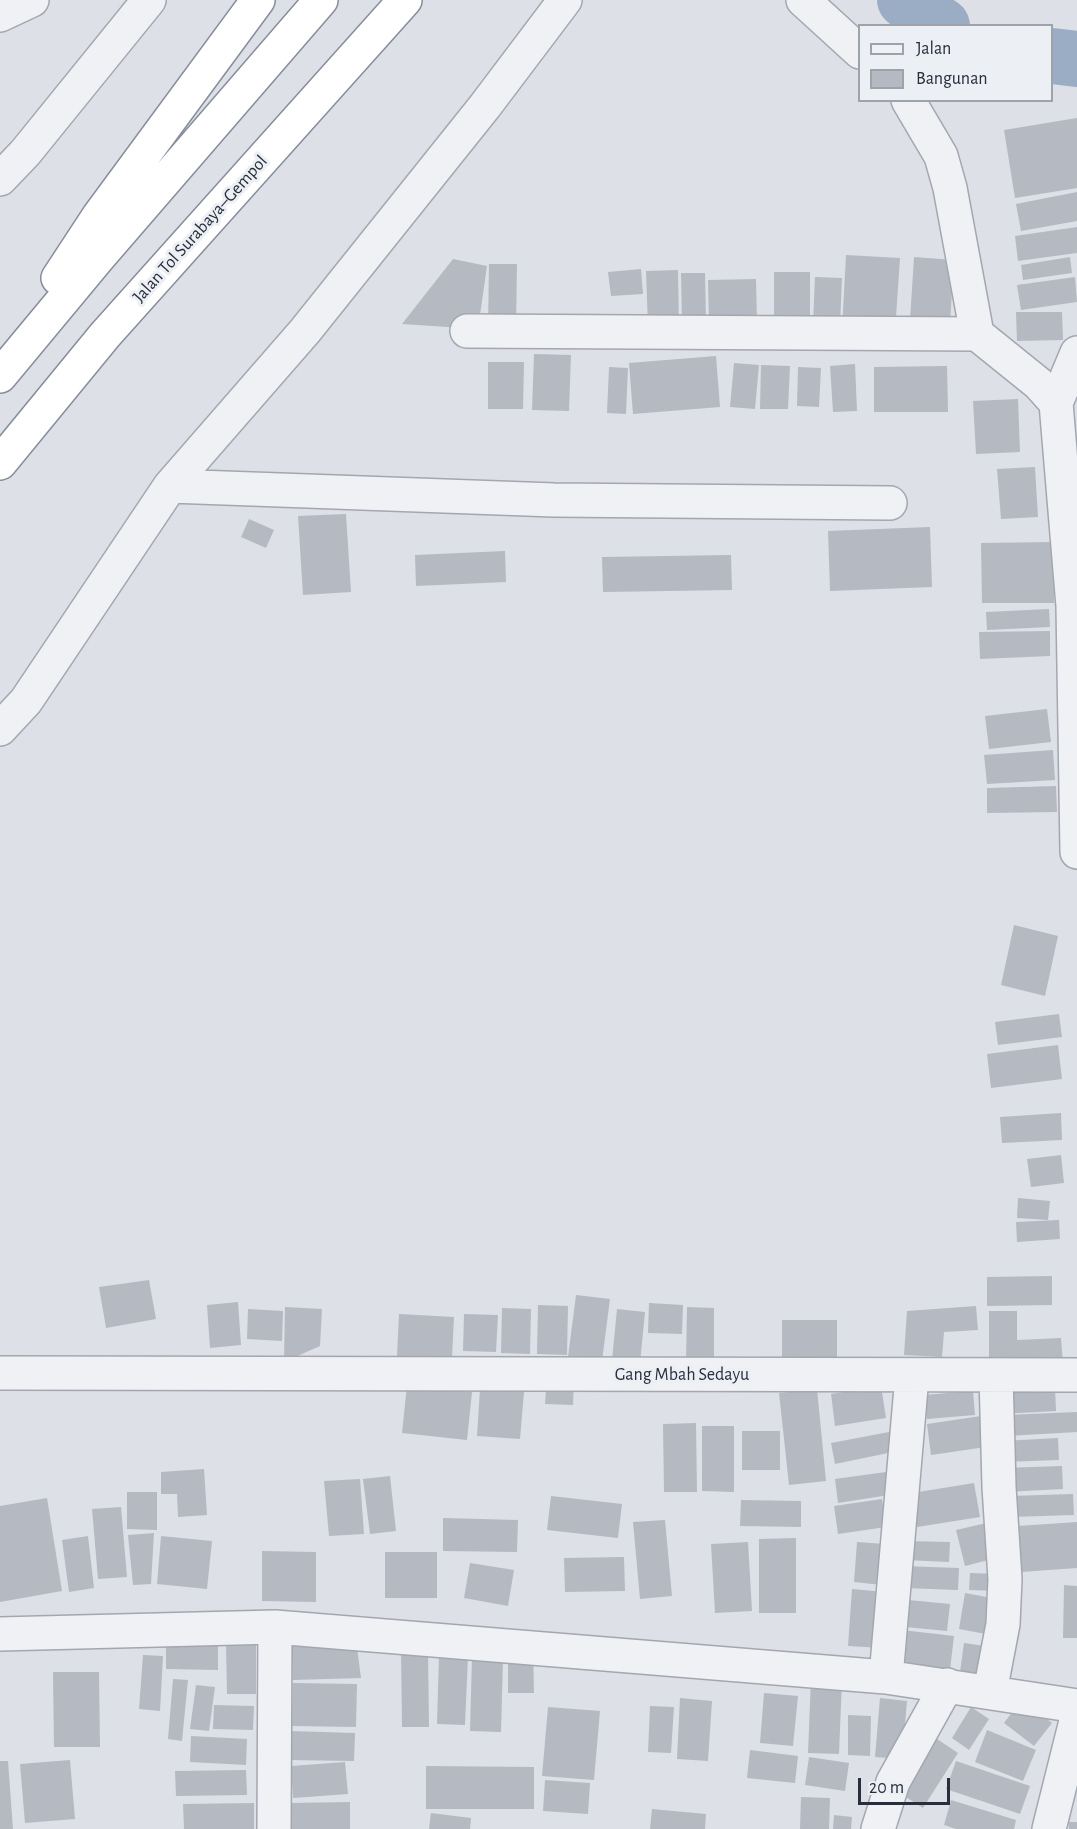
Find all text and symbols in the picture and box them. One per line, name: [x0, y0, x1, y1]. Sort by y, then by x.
legend: [858, 24, 1053, 102]
text: Jalan: [916, 40, 951, 58]
text: Bangunan: [916, 70, 988, 88]
street label: Jalan Tol Surabaya–Gempol: [128, 151, 272, 307]
street label: Gang Mbah Sedayu: [615, 1364, 749, 1386]
scale bar: [861, 1766, 952, 1804]
text: 20 m: [869, 1779, 904, 1797]

